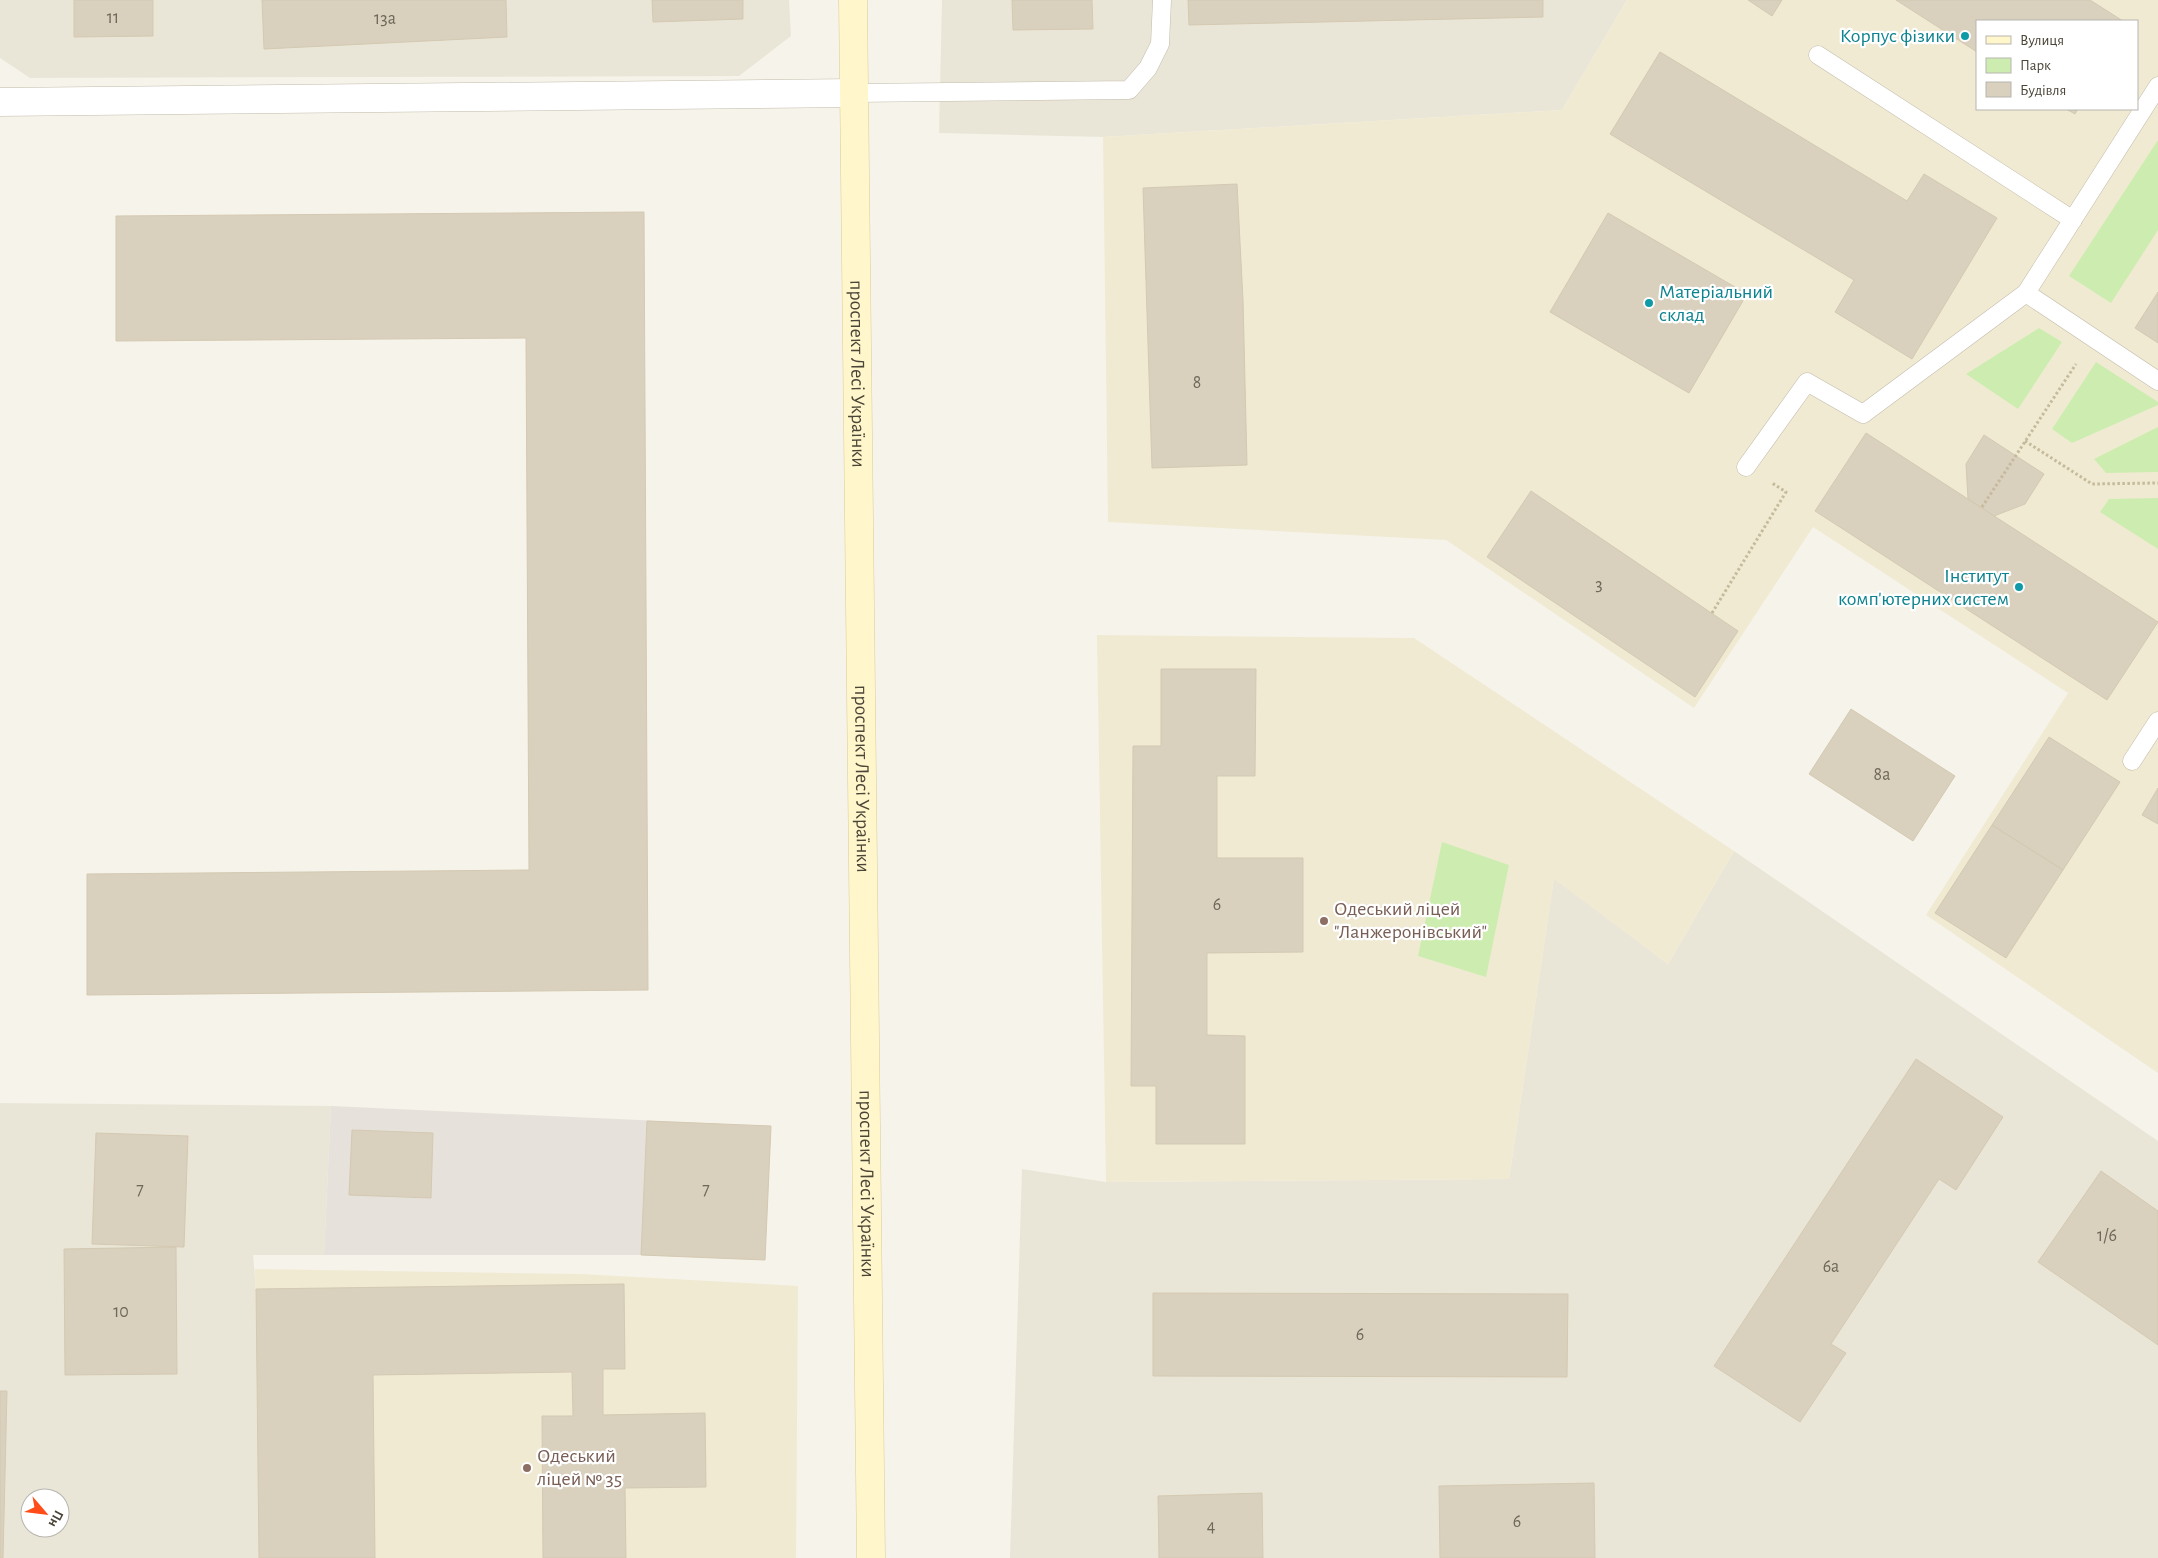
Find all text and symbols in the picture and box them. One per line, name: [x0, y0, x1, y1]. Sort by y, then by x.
house number: 11: [107, 9, 119, 27]
house number: 13а: [374, 10, 396, 28]
legend: [1976, 20, 2138, 110]
place label: Корпус фізики: [1840, 26, 1955, 46]
marker: Корпус фізики: [1959, 30, 1971, 42]
text: Вулиця: [2020, 33, 2064, 48]
text: Парк: [2020, 58, 2051, 73]
text: Будівля: [2020, 83, 2066, 98]
street label: проспект Лесі Українки: [846, 280, 868, 468]
place label: Матеріальний склад: [1659, 282, 1773, 325]
marker: Матеріальний склад: [1643, 297, 1655, 309]
house number: 8: [1193, 374, 1201, 392]
place label: Інститут комп'ютерних систем: [1838, 566, 2010, 609]
house number: 3: [1595, 576, 1603, 594]
marker: Інститут комп'ютерних систем: [2013, 581, 2025, 593]
street label: проспект Лесі Українки: [851, 685, 873, 873]
house number: 8а: [1874, 766, 1890, 784]
house number: 6: [1213, 896, 1221, 914]
place label: Одеський ліцей "Ланжеронівський": [1334, 899, 1487, 942]
marker: Одеський ліцей "Ланжеронівський": [1318, 915, 1330, 927]
street label: проспект Лесі Українки: [856, 1090, 878, 1278]
house number: 7: [136, 1181, 144, 1199]
house number: 7: [702, 1181, 710, 1199]
house number: 1/6: [2097, 1227, 2117, 1245]
house number: 6а: [1823, 1258, 1839, 1276]
house number: 10: [113, 1303, 129, 1321]
house number: 6: [1356, 1326, 1364, 1344]
place label: Одеський ліцей № 35: [537, 1446, 622, 1489]
marker: Одеський ліцей № 35: [521, 1462, 533, 1474]
north arrow: [20, 1488, 70, 1538]
text: Пн: [45, 1508, 66, 1529]
house number: 6: [1513, 1513, 1521, 1531]
house number: 4: [1207, 1518, 1216, 1536]

